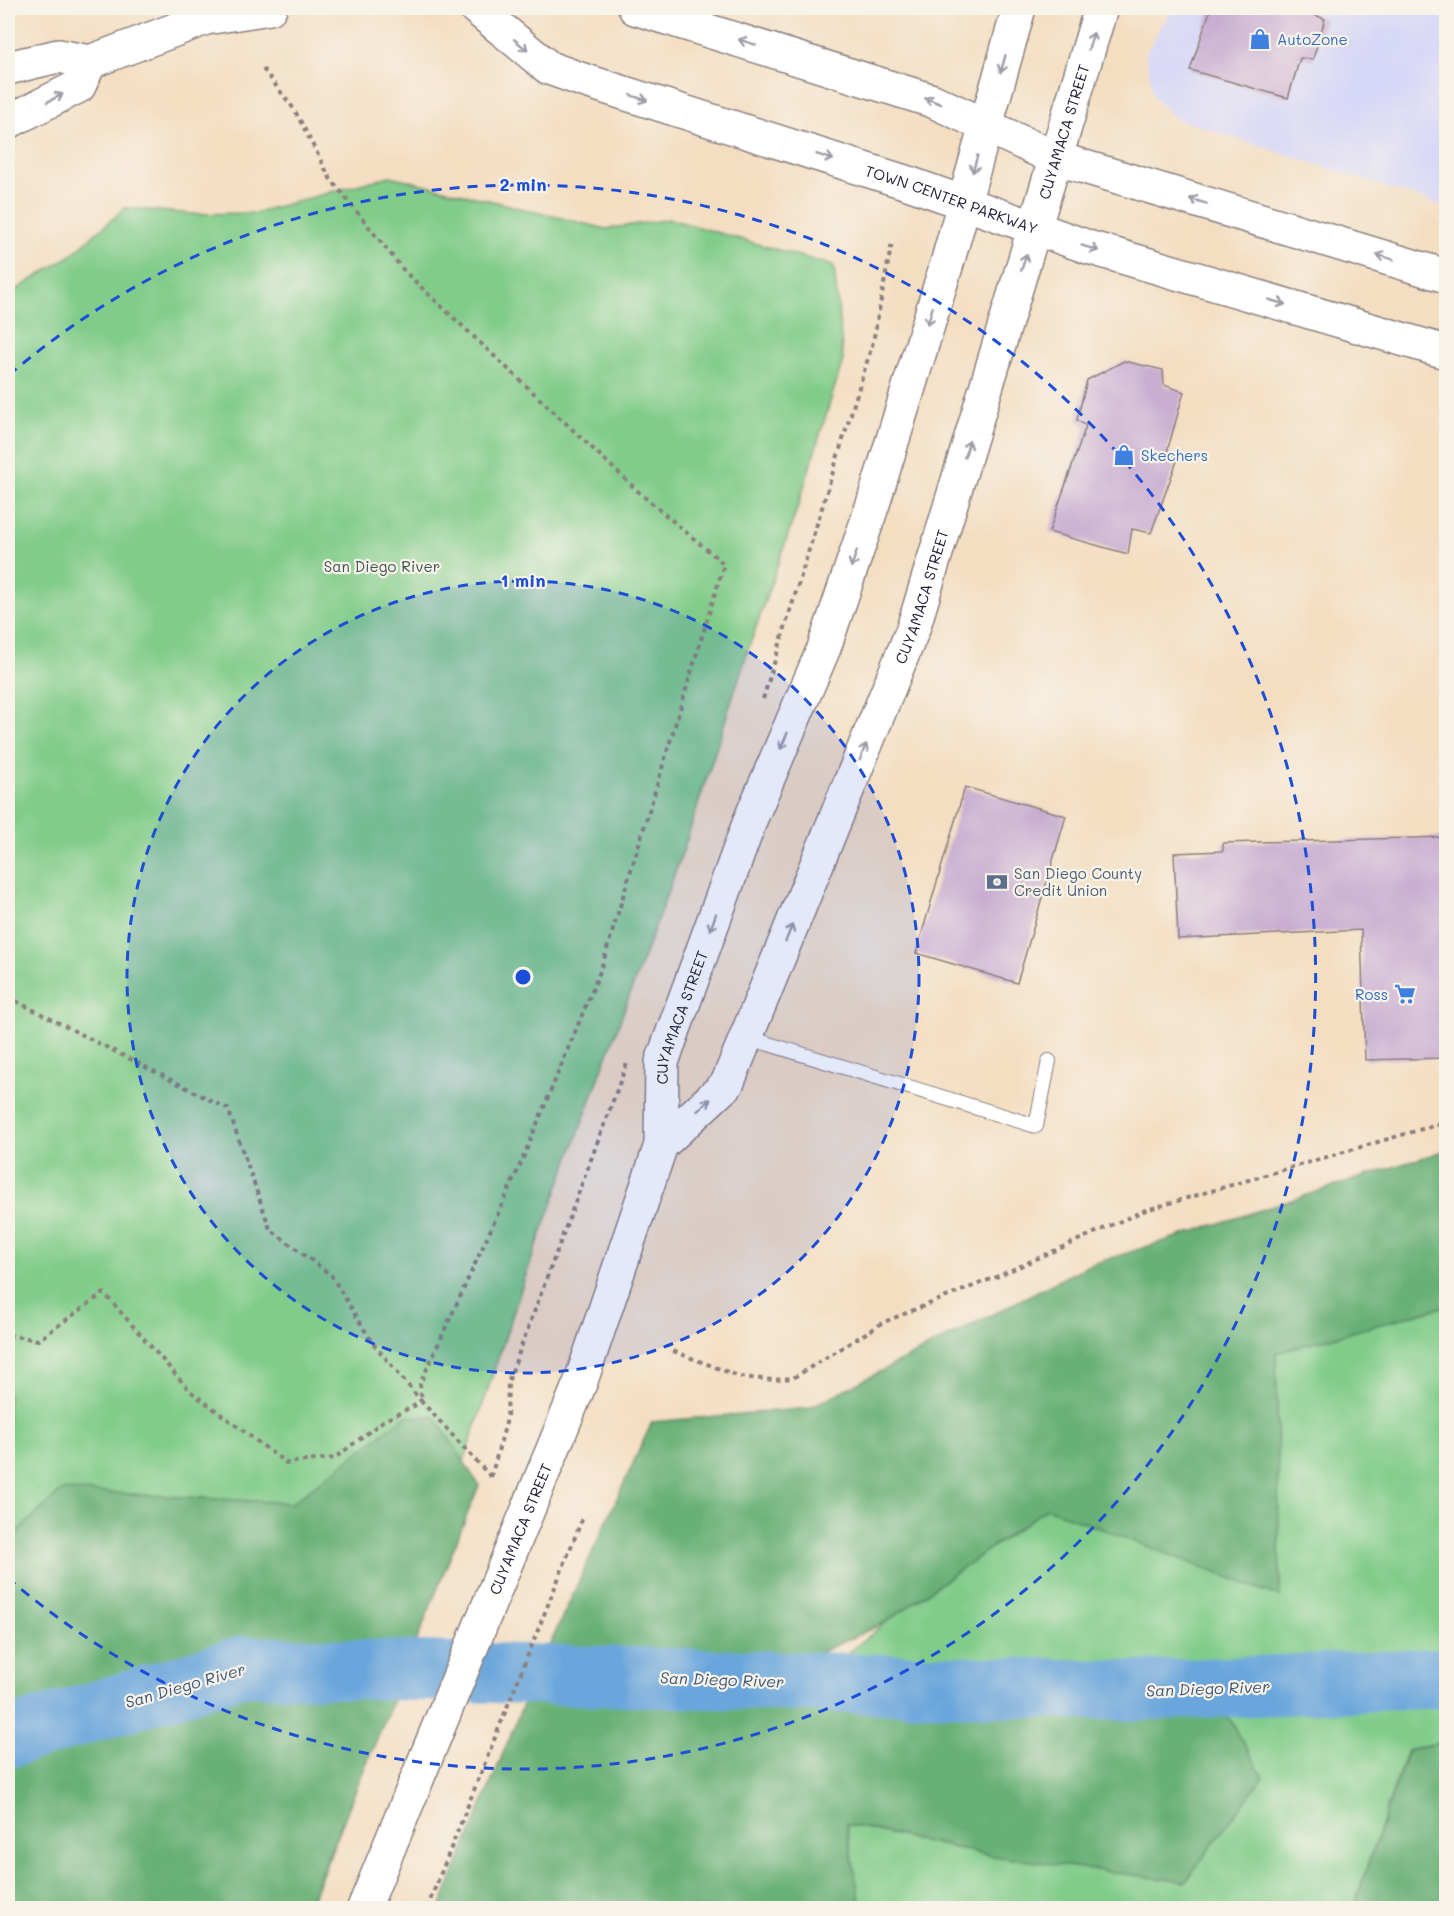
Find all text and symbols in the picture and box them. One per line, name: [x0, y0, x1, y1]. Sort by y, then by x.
shop icon: AutoZone: [1248, 27, 1272, 51]
place label: AutoZone: [1277, 29, 1348, 49]
one-way arrow: [1086, 32, 1097, 51]
one-way arrow: [738, 36, 757, 47]
one-way arrow: [513, 38, 528, 52]
one-way arrow: [997, 54, 1008, 73]
street label: CUYAMACA STREET: [1034, 62, 1093, 202]
one-way arrow: [46, 92, 64, 103]
one-way arrow: [629, 93, 648, 104]
one-way arrow: [924, 95, 943, 106]
one-way arrow: [815, 152, 834, 163]
one-way arrow: [969, 154, 980, 173]
street label: TOWN CENTER PARKWAY: [863, 160, 1041, 238]
text: 2 min: [499, 172, 547, 196]
one-way arrow: [1189, 194, 1208, 205]
one-way arrow: [1080, 243, 1099, 254]
one-way arrow: [1376, 251, 1395, 262]
one-way arrow: [1019, 253, 1030, 272]
one-way arrow: [1267, 297, 1286, 308]
one-way arrow: [924, 306, 935, 325]
one-way arrow: [962, 440, 973, 459]
shop icon: Skechers: [1112, 443, 1136, 467]
place label: Skechers: [1141, 445, 1208, 465]
street label: CUYAMACA STREET: [890, 527, 953, 667]
one-way arrow: [848, 549, 859, 568]
park label: San Diego River: [324, 556, 440, 576]
text: 1 min: [500, 568, 546, 592]
one-way arrow: [778, 731, 789, 750]
one-way arrow: [858, 744, 869, 762]
place label: San Diego County Credit Union: [1014, 863, 1142, 900]
bank icon: San Diego County Credit Union: [985, 870, 1009, 894]
one-way arrow: [707, 913, 718, 931]
one-way arrow: [784, 924, 795, 943]
street label: CUYAMACA STREET: [652, 948, 712, 1084]
centre of rings: [513, 967, 533, 987]
supermarket icon: Ross: [1393, 982, 1417, 1006]
place label: Ross: [1355, 984, 1388, 1004]
one-way arrow: [696, 1098, 711, 1112]
street label: CUYAMACA STREET: [484, 1460, 556, 1598]
water label: San Diego River: [122, 1658, 248, 1712]
water label: San Diego River: [660, 1666, 784, 1692]
water label: San Diego River: [1146, 1675, 1270, 1701]

